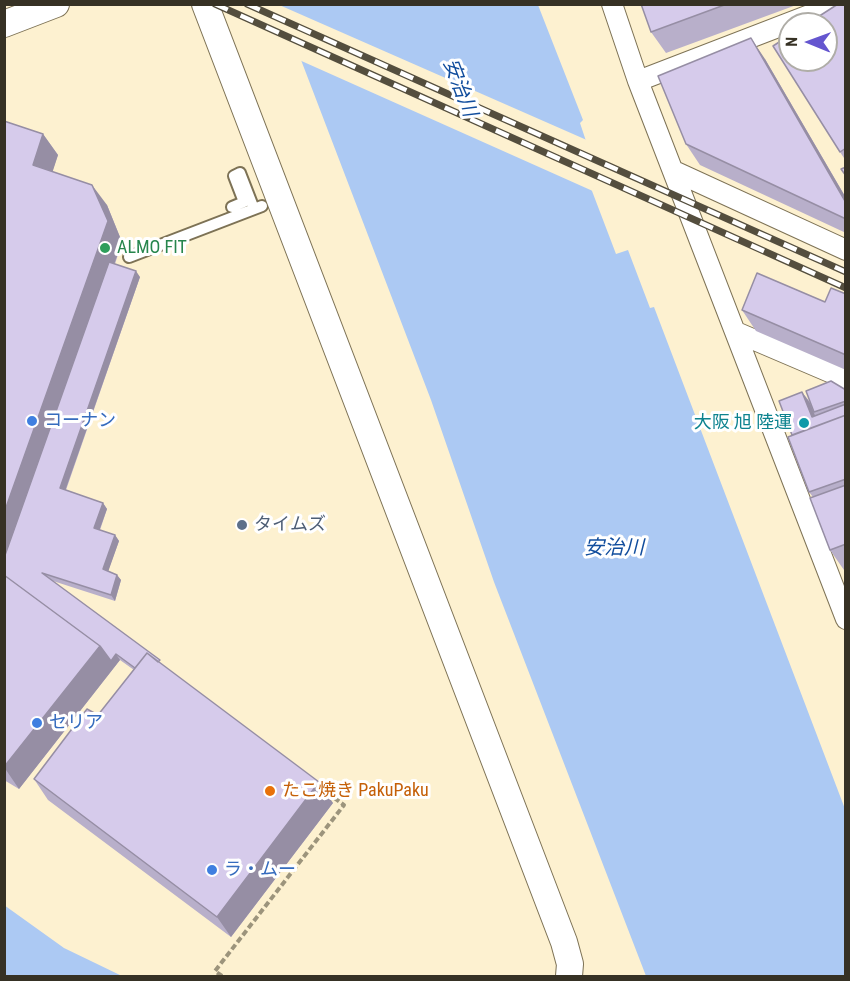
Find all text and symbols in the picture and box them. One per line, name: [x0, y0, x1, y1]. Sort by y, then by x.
north arrow: [778, 12, 838, 72]
text: N: [782, 37, 801, 47]
water label: 安治川: [437, 56, 481, 120]
place label: ALMO FIT: [117, 237, 187, 259]
marker: ALMO FIT: [98, 241, 112, 255]
place label: コーナン: [44, 410, 116, 432]
place label: 大阪 旭 陸運: [694, 412, 792, 434]
marker: コーナン: [25, 414, 39, 428]
marker: 大阪 旭 陸運: [797, 416, 811, 430]
place label: タイムズ: [254, 514, 326, 536]
marker: タイムズ: [235, 518, 249, 532]
water label: 安治川: [584, 537, 644, 561]
place label: セリア: [49, 712, 103, 734]
marker: セリア: [30, 716, 44, 730]
place label: たこ焼き PakuPaku: [282, 780, 429, 802]
marker: たこ焼き PakuPaku: [263, 784, 277, 798]
place label: ラ・ムー: [224, 859, 296, 881]
marker: ラ・ムー: [205, 863, 219, 877]

